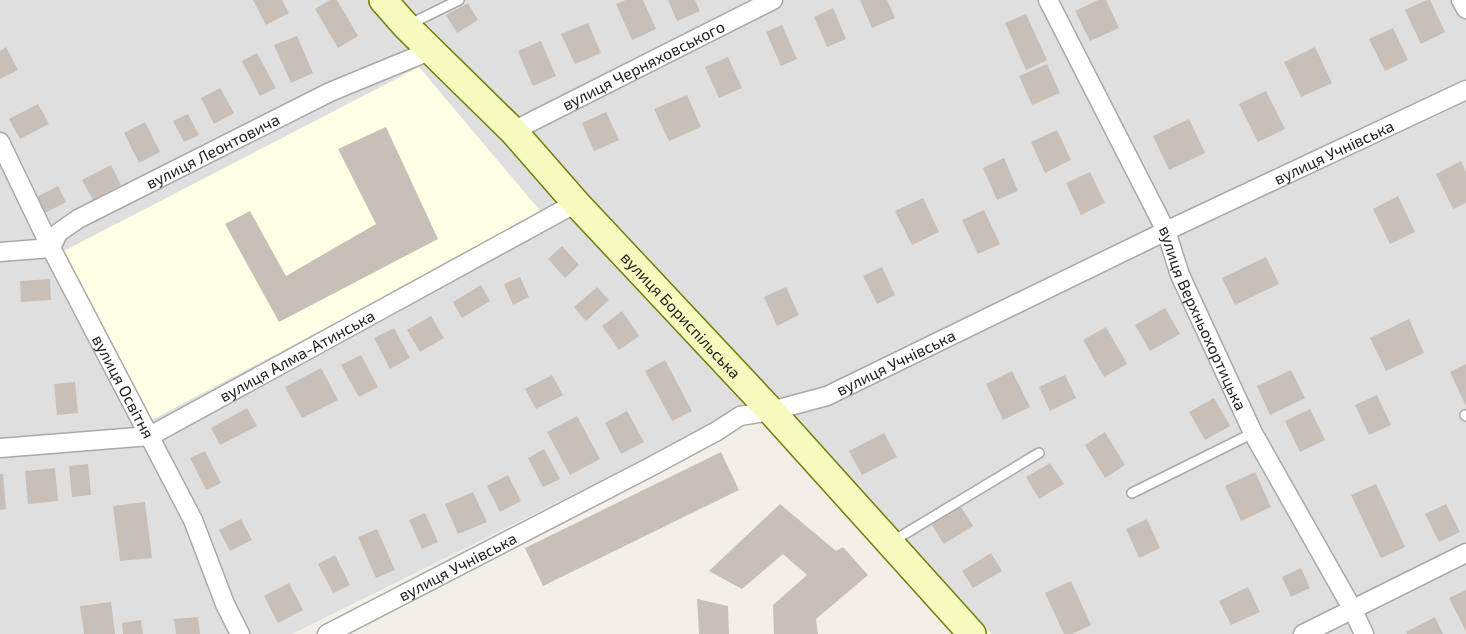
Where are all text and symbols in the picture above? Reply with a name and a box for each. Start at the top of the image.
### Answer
street label: вулиця Черняховського [559,16,728,114]
street label: вулиця Леонтовича [143,109,282,192]
street label: вулиця Учнівська [1271,115,1397,188]
street label: вулиця Верхньохортицька [1156,222,1251,413]
street label: вулиця Бориспільська [618,248,745,382]
street label: вулиця Алма-Атинська [216,305,378,405]
street label: вулиця Учнівська [833,325,958,399]
street label: вулиця Освітня [89,331,159,441]
street label: вулиця Учнівська [395,528,519,604]

